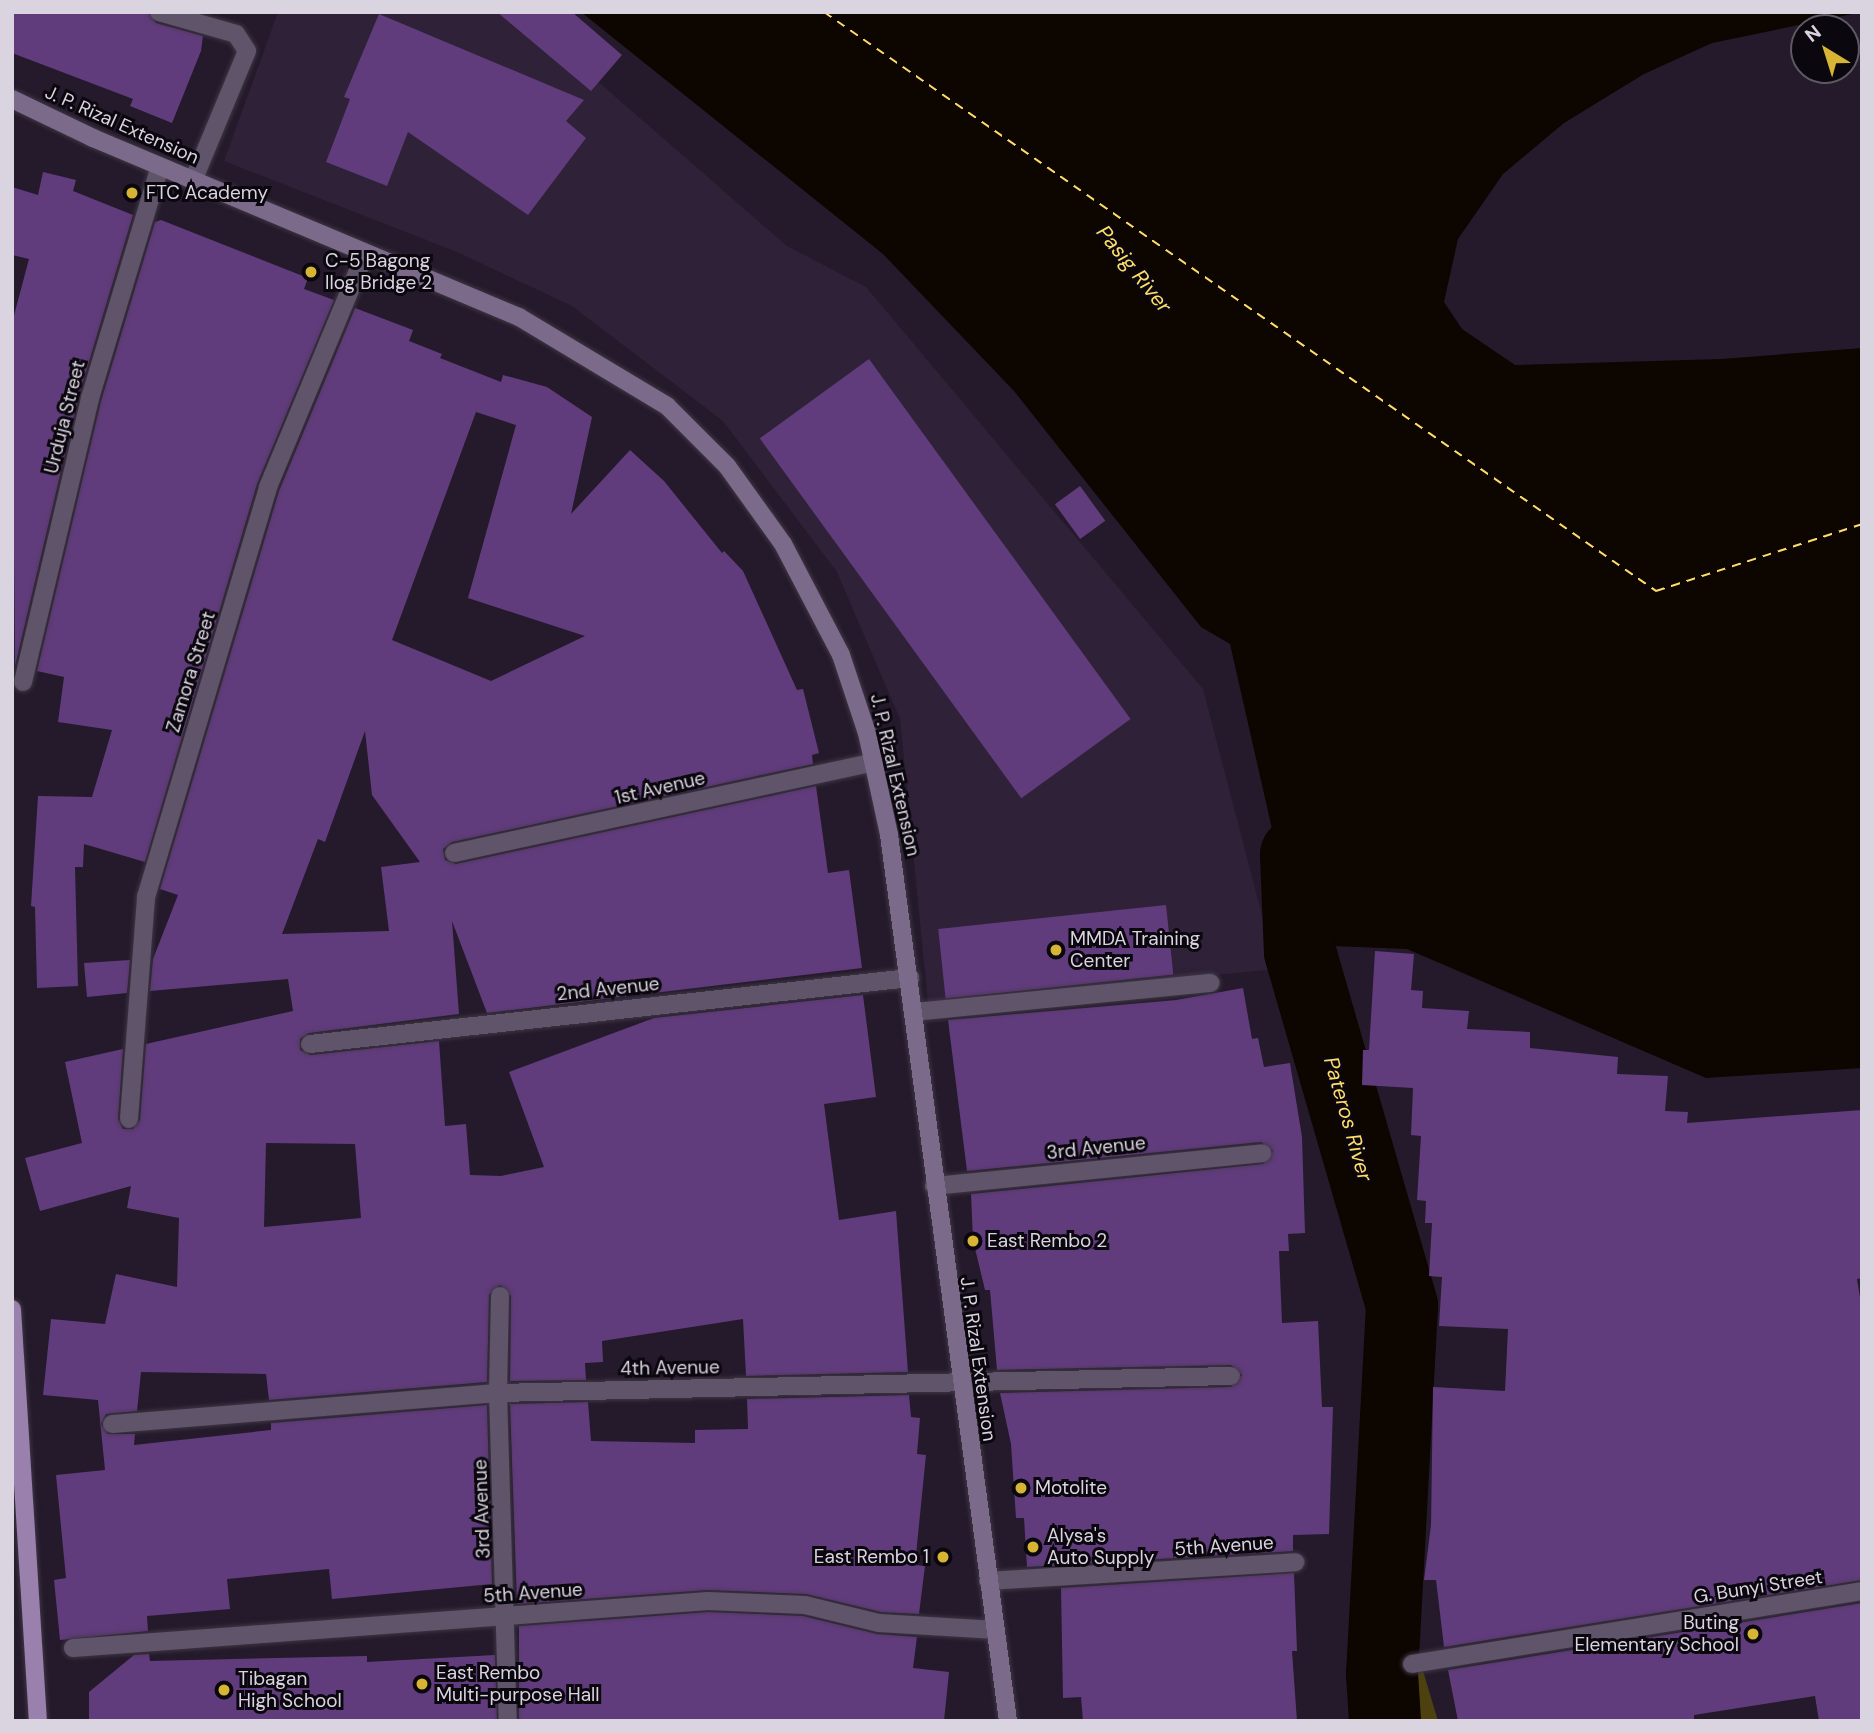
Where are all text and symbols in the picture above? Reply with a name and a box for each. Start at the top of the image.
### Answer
north arrow [1790,14,1860,84]
text: N [1800,20,1826,48]
street label: J. P. Rizal Extension [42,81,202,169]
place label: FTC Academy [146,182,268,204]
marker: FTC Academy [124,185,140,201]
water label: Pasig River [1091,220,1177,318]
place label: C-5 Bagong Ilog Bridge 2 [325,250,432,294]
marker: C-5 Bagong Ilog Bridge 2 [303,264,319,280]
street label: Urduja Street [40,358,90,476]
street label: Zamora Street [162,609,220,735]
street label: J. P. Rizal Extension [865,692,925,858]
street label: 1st Avenue [613,767,707,809]
place label: MMDA Training Center [1070,928,1200,972]
marker: MMDA Training Center [1048,942,1064,958]
street label: 2nd Avenue [555,972,661,1006]
water label: Pateros River [1318,1054,1378,1184]
street label: 3rd Avenue [1045,1131,1147,1165]
place label: East Rembo 2 [987,1230,1107,1252]
marker: East Rembo 2 [965,1233,981,1249]
street label: J. P. Rizal Extension [955,1275,1001,1443]
street label: 4th Avenue [620,1356,720,1380]
street label: 3rd Avenue [469,1459,495,1559]
place label: Motolite [1035,1477,1107,1499]
marker: Motolite [1013,1480,1029,1496]
place label: Alysa's Auto Supply [1047,1525,1154,1569]
street label: 5th Avenue [1174,1531,1274,1561]
marker: Alysa's Auto Supply [1025,1539,1041,1555]
place label: East Rembo 1 [814,1546,929,1568]
marker: East Rembo 1 [935,1549,951,1565]
street label: G. Bunyi Street [1692,1566,1824,1608]
street label: 5th Avenue [483,1578,583,1608]
place label: Buting Elementary School [1575,1612,1739,1656]
marker: Buting Elementary School [1745,1626,1761,1642]
place label: East Rembo Multi-purpose Hall [436,1662,599,1706]
place label: Tibagan High School [238,1668,342,1712]
marker: East Rembo Multi-purpose Hall [414,1676,430,1692]
marker: Tibagan High School [216,1682,232,1698]

